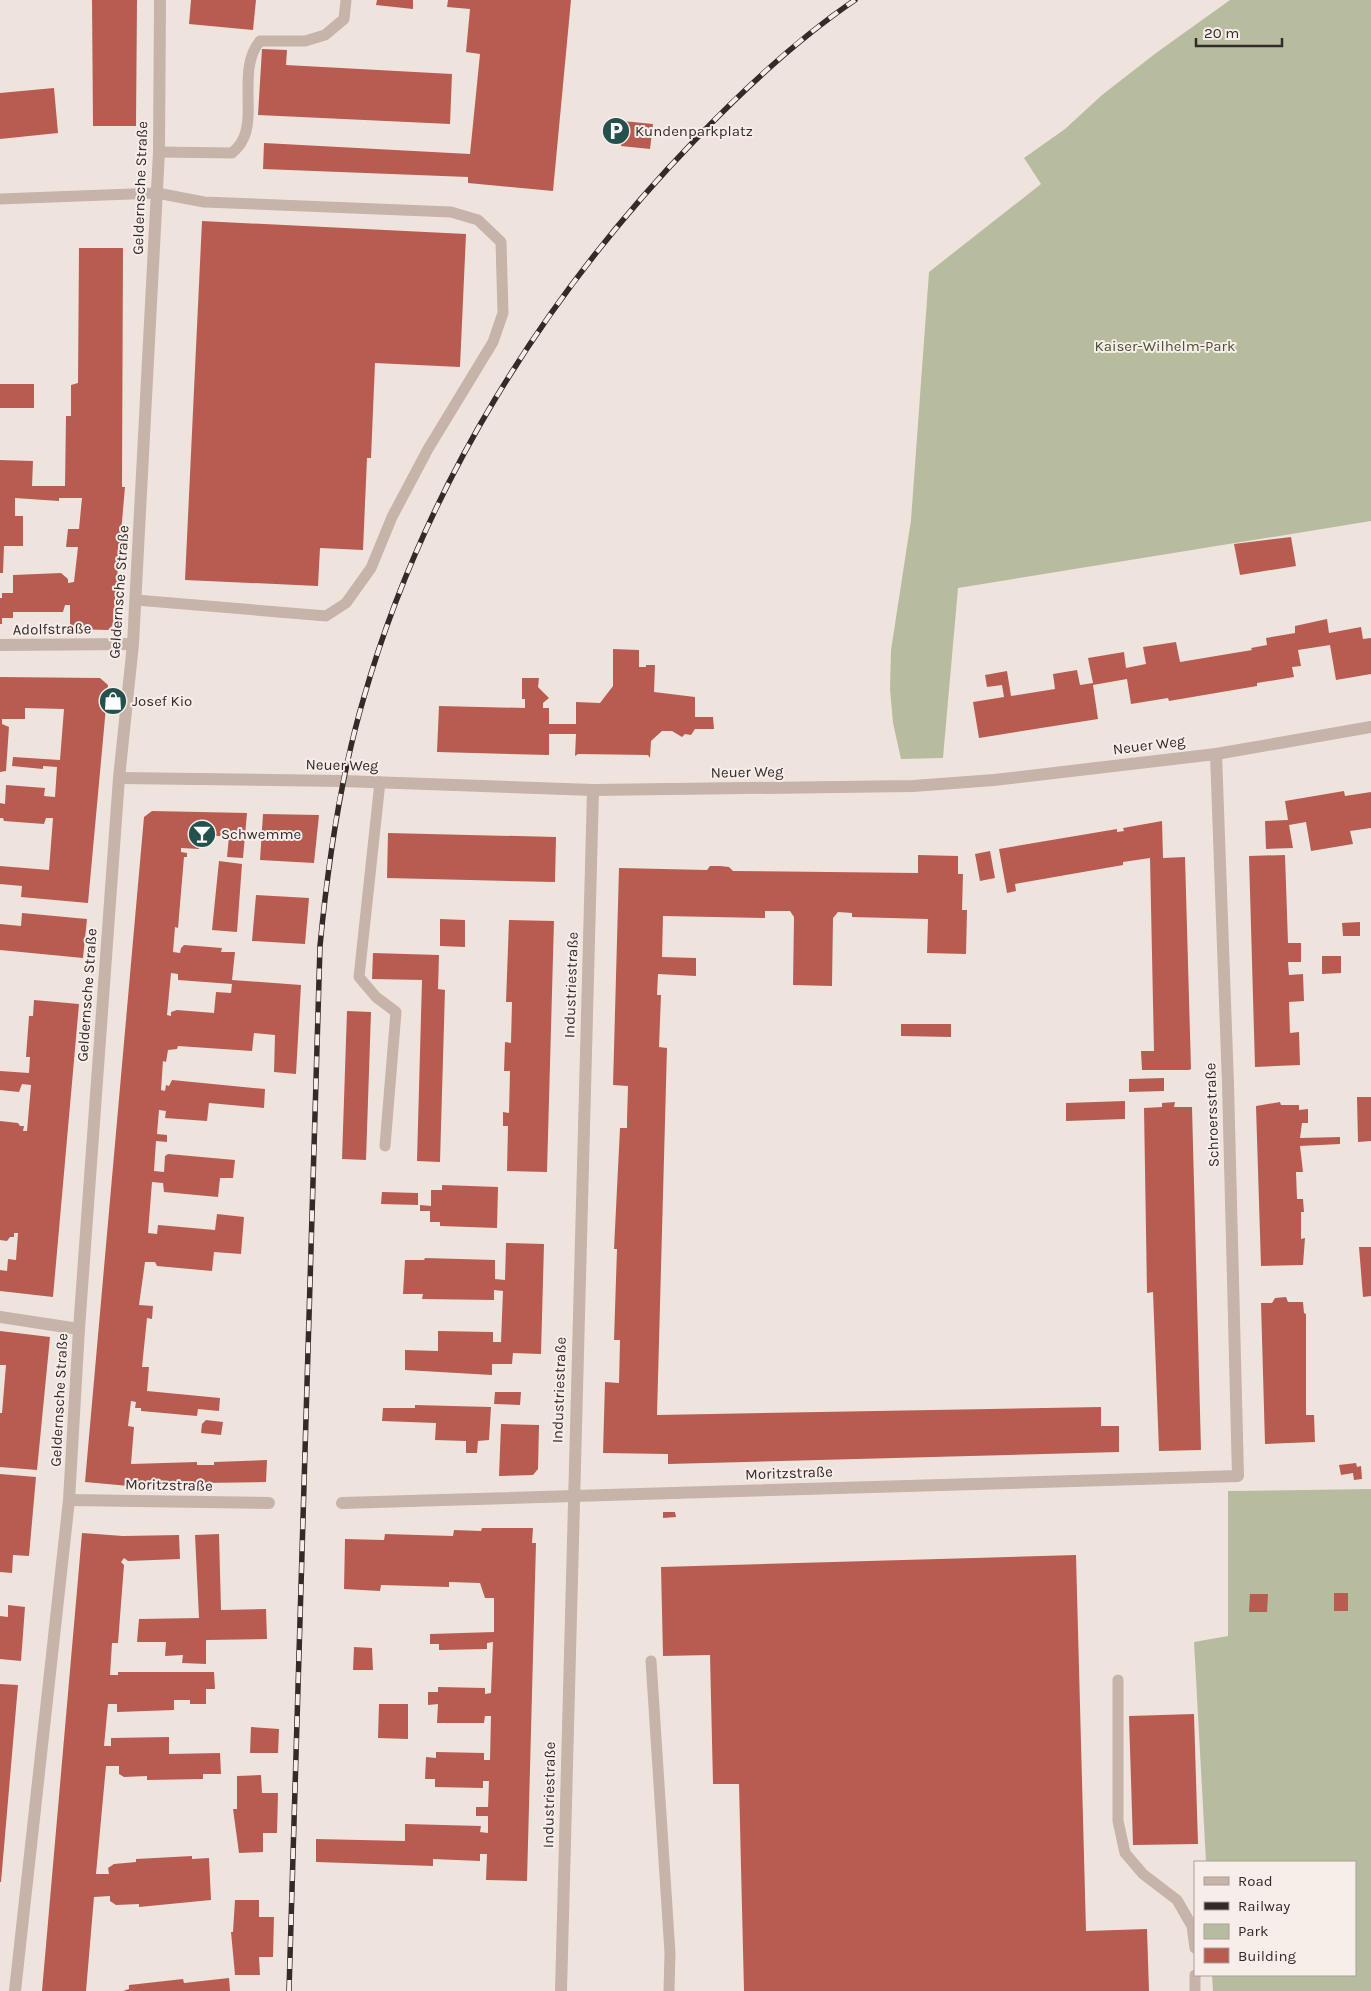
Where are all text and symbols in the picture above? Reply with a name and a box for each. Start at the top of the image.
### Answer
scale bar [1196,15,1282,47]
text: 20 m [1204,24,1239,42]
parking icon: Kundenparkplatz [601,116,631,146]
street label: Geldernsche Straße [129,121,151,255]
place label: Kundenparkplatz [635,122,753,140]
park label: Kaiser-Wilhelm-Park [1095,337,1235,355]
street label: Geldernsche Straße [105,525,133,659]
street label: Adolfstraße [12,619,92,639]
shop icon: Josef Kio [98,686,128,716]
place label: Josef Kio [132,692,192,710]
street label: Neuer Weg [1112,732,1187,758]
street label: Neuer Weg [305,755,379,775]
street label: Neuer Weg [710,762,784,782]
bar icon: Schwemme [187,819,217,849]
place label: Schwemme [221,825,301,843]
street label: Geldernsche Straße [73,928,101,1062]
street label: Industriestraße [560,931,582,1039]
street label: Schroersstraße [1201,1062,1223,1168]
street label: Geldernsche Straße [47,1333,71,1467]
street label: Industriestraße [548,1336,570,1444]
street label: Moritzstraße [745,1462,833,1484]
street label: Moritzstraße [125,1475,213,1495]
street label: Industriestraße [539,1742,559,1848]
legend [1194,1861,1356,1976]
text: Road [1238,1872,1273,1890]
text: Railway [1238,1897,1290,1915]
text: Park [1238,1922,1268,1940]
text: Building [1238,1947,1296,1965]

